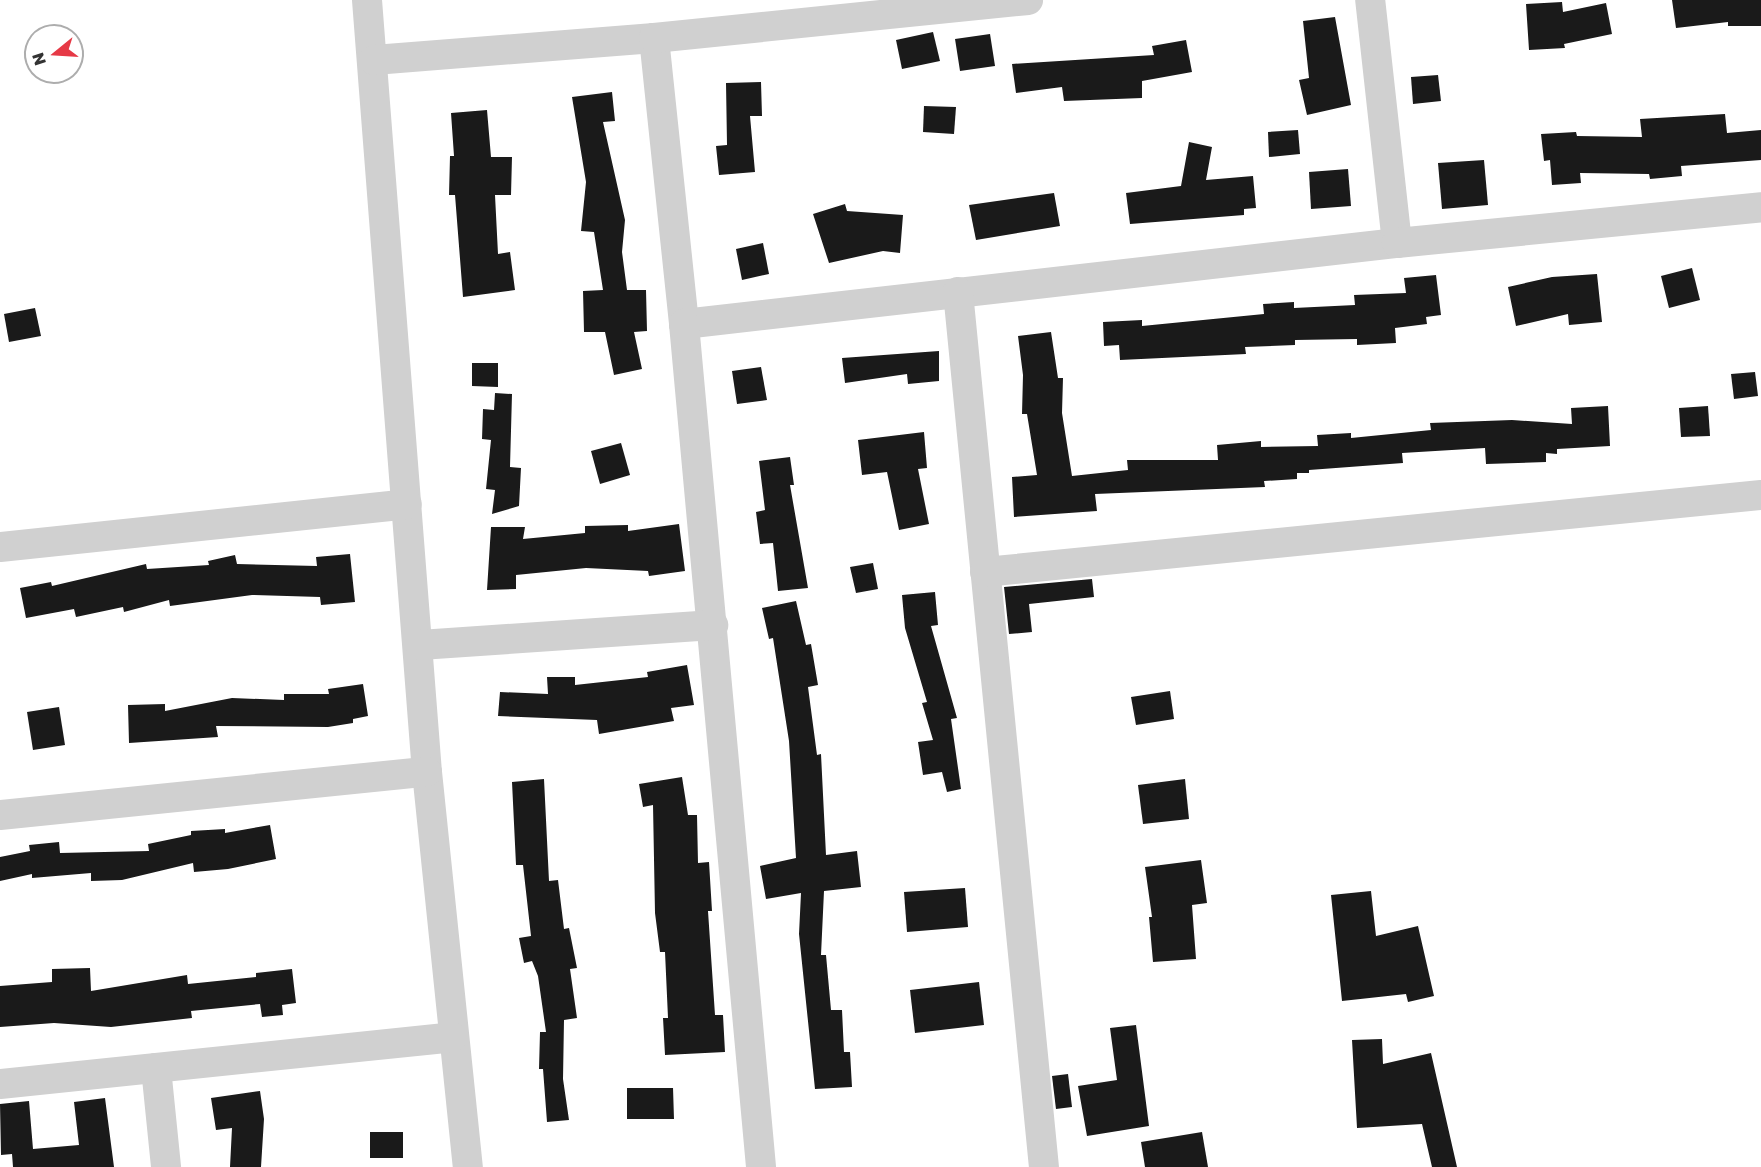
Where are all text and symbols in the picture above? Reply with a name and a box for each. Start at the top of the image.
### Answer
north arrow [24,24,84,84]
text: N [27,50,50,68]

